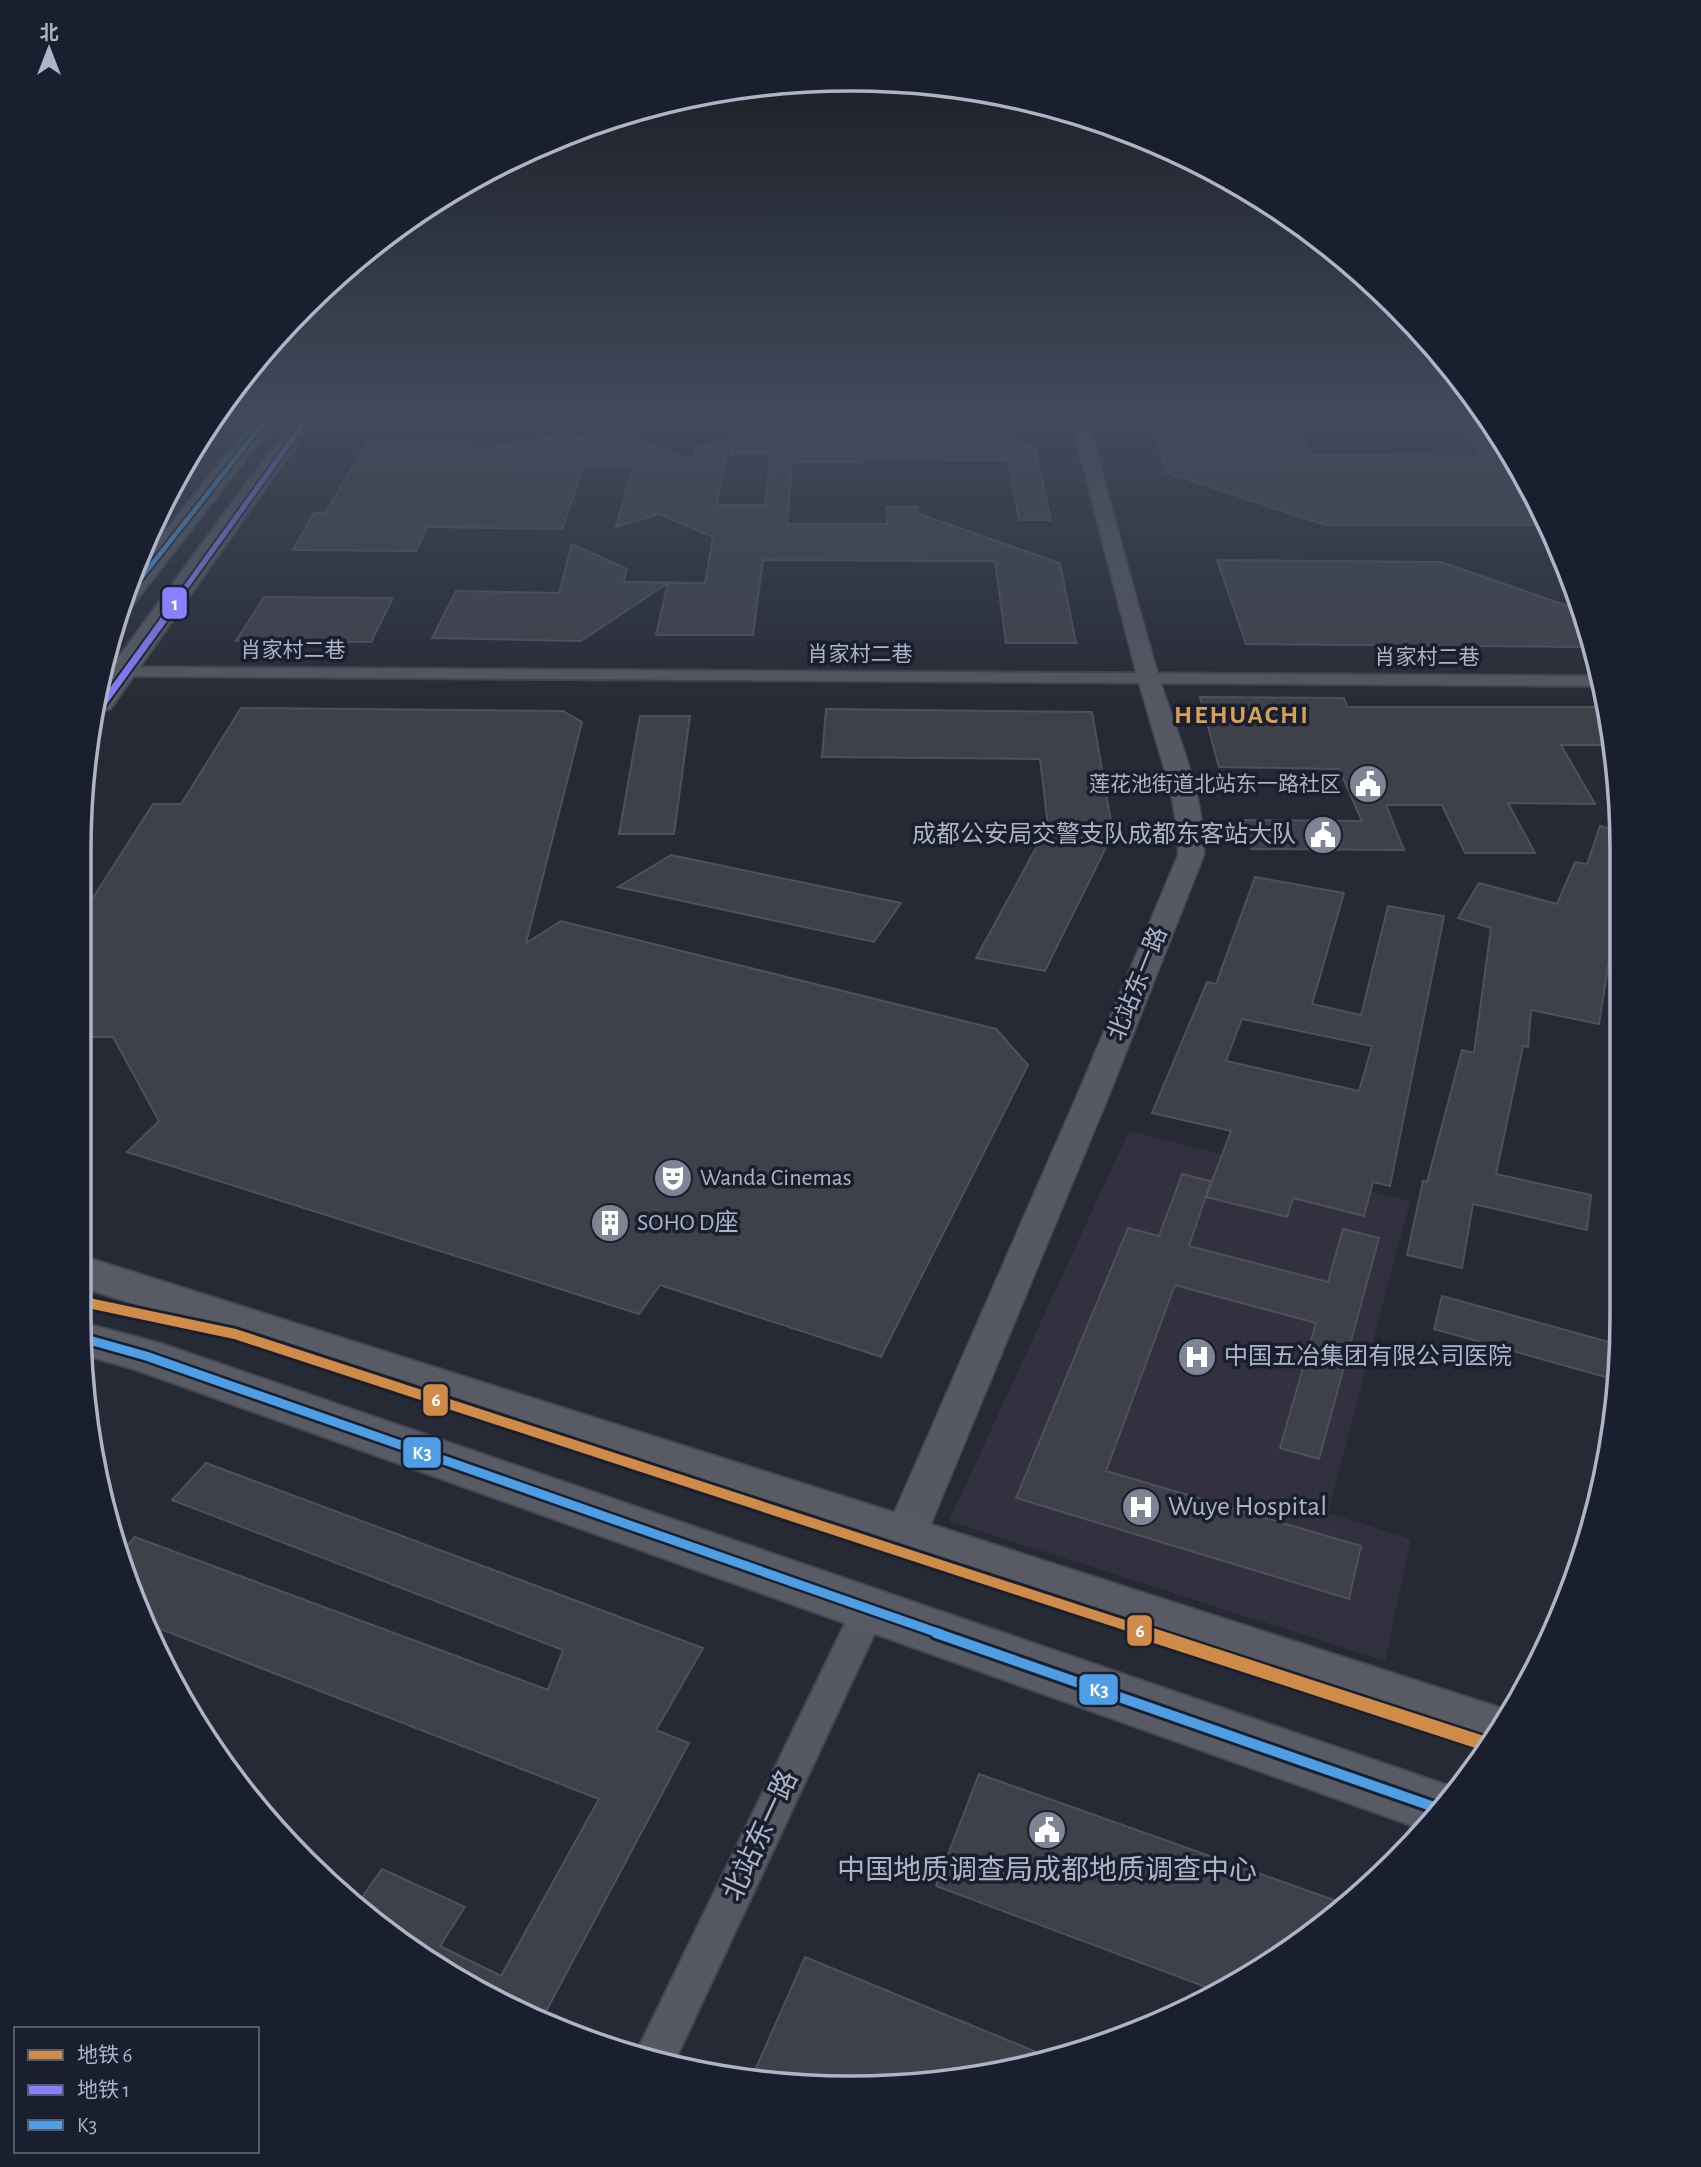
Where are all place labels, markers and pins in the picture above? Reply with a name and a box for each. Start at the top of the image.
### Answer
public building icon: 莲花池街道北站东一路社区 [1347,763,1389,805]
place label: 莲花池街道北站东一路社区 [1089,773,1341,795]
public building icon: 成都公安局交警支队成都东客站大队 [1302,814,1344,856]
place label: 成都公安局交警支队成都东客站大队 [912,821,1296,847]
theatre icon: Wanda Cinemas [652,1157,694,1199]
place label: Wanda Cinemas [700,1166,852,1190]
building icon: SOHO D座 [589,1202,631,1244]
place label: SOHO D座 [637,1209,738,1235]
hospital icon: 中国五冶集团有限公司医院 [1176,1336,1218,1378]
place label: 中国五冶集团有限公司医院 [1224,1343,1512,1369]
hospital icon: Wuye Hospital [1120,1486,1162,1528]
place label: Wuye Hospital [1168,1493,1327,1521]
public building icon: 中国地质调查局成都地质调查中心 [1026,1809,1068,1851]
place label: 中国地质调查局成都地质调查中心 [837,1855,1257,1885]

